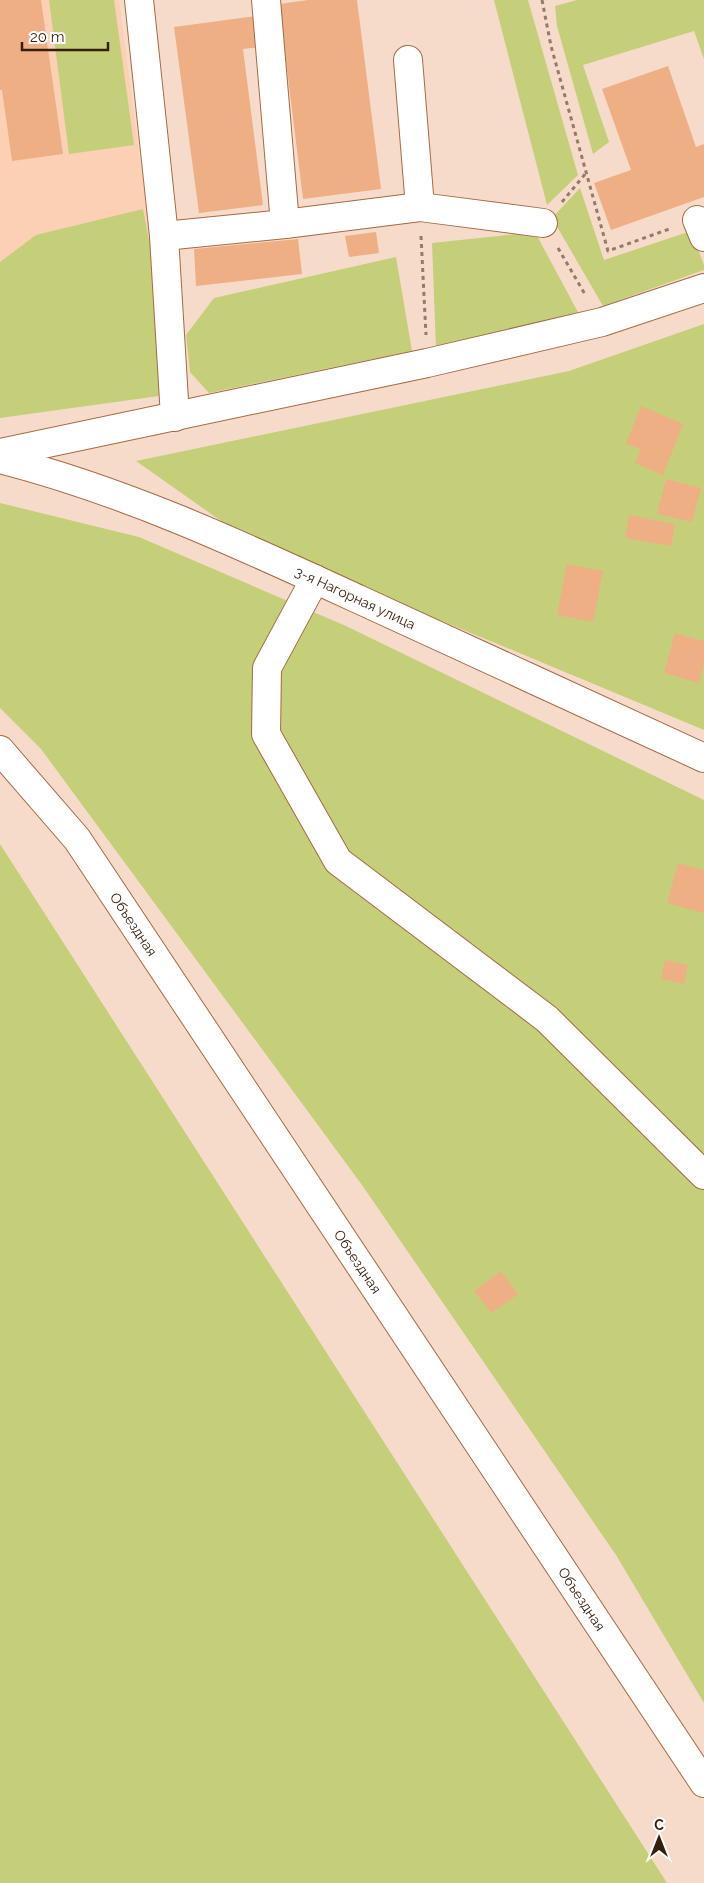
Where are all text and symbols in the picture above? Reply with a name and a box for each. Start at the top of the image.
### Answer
scale bar [22,20,109,52]
text: 20 m [30,28,65,46]
street label: 3-я Нагорная улица [293,563,418,632]
street label: Объездная [107,889,160,959]
street label: Объездная [331,1227,384,1296]
street label: Объездная [555,1564,609,1634]
north arrow [634,1813,684,1863]
text: С [654,1817,664,1833]

